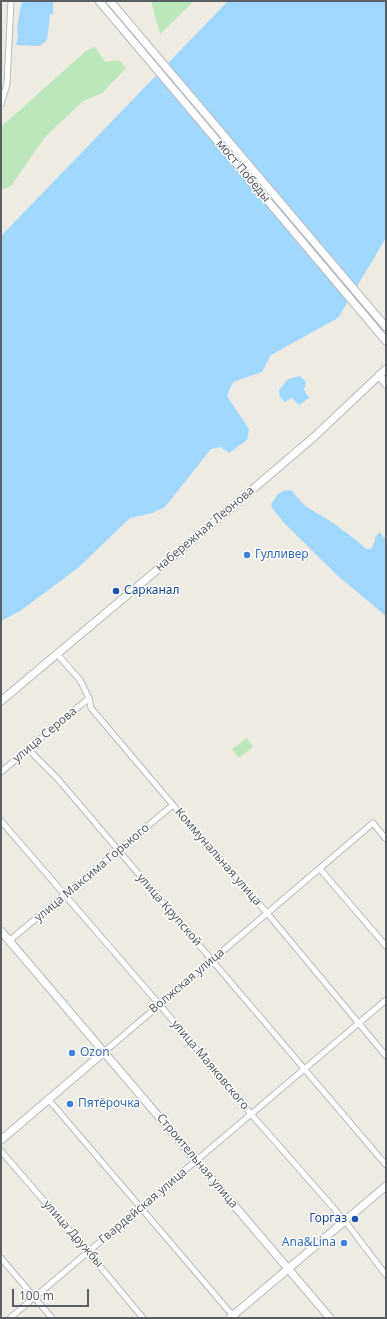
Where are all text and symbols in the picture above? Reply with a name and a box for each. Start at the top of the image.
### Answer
street label: мост Победы [213,137,273,205]
street label: набережная Леонова [153,483,257,575]
place label: Гулливер [255,548,309,562]
marker: Гулливер [242,550,252,560]
place label: Сарканал [124,584,180,598]
marker: Сарканал [111,586,121,596]
street label: улица Серова [10,704,80,766]
street label: Коммунальная улица [172,805,264,909]
street label: улица Максима Горького [32,821,152,925]
street label: улица Крупской [134,871,204,949]
street label: Волжская улица [147,945,227,1017]
street label: улица Маяковского [168,1017,252,1113]
place label: Ozon [80,1046,110,1060]
marker: Ozon [67,1048,77,1058]
place label: Пятёрочка [78,1097,140,1111]
marker: Пятёрочка [65,1099,75,1109]
street label: Строительная улица [153,1111,241,1211]
street label: Гвардейская улица [96,1165,190,1247]
street label: улица Дружбы [40,1197,106,1271]
place label: Горгаз [309,1212,347,1226]
marker: Горгаз [350,1214,360,1224]
place label: Ana&Lina [282,1236,336,1250]
marker: Ana&Lina [339,1238,349,1248]
scale bar [14,1281,91,1307]
text: 100 m [19,1287,54,1304]

